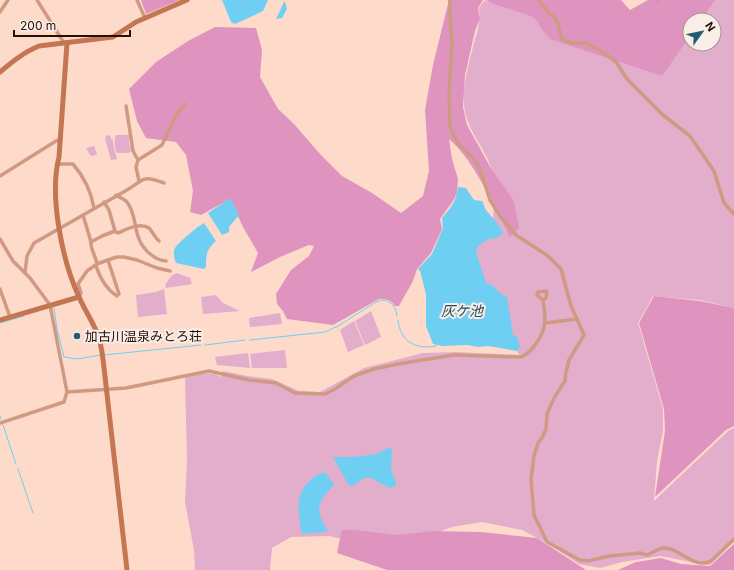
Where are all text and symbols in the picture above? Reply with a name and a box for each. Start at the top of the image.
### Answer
scale bar [14,12,130,38]
north arrow [682,12,722,52]
text: 200 m [20,18,56,33]
text: N [702,19,719,34]
water label: 灰ケ池 [441,302,485,319]
place label: 加古川温泉みとろ荘 [85,328,202,344]
marker: 加古川温泉みとろ荘 [72,331,82,341]

